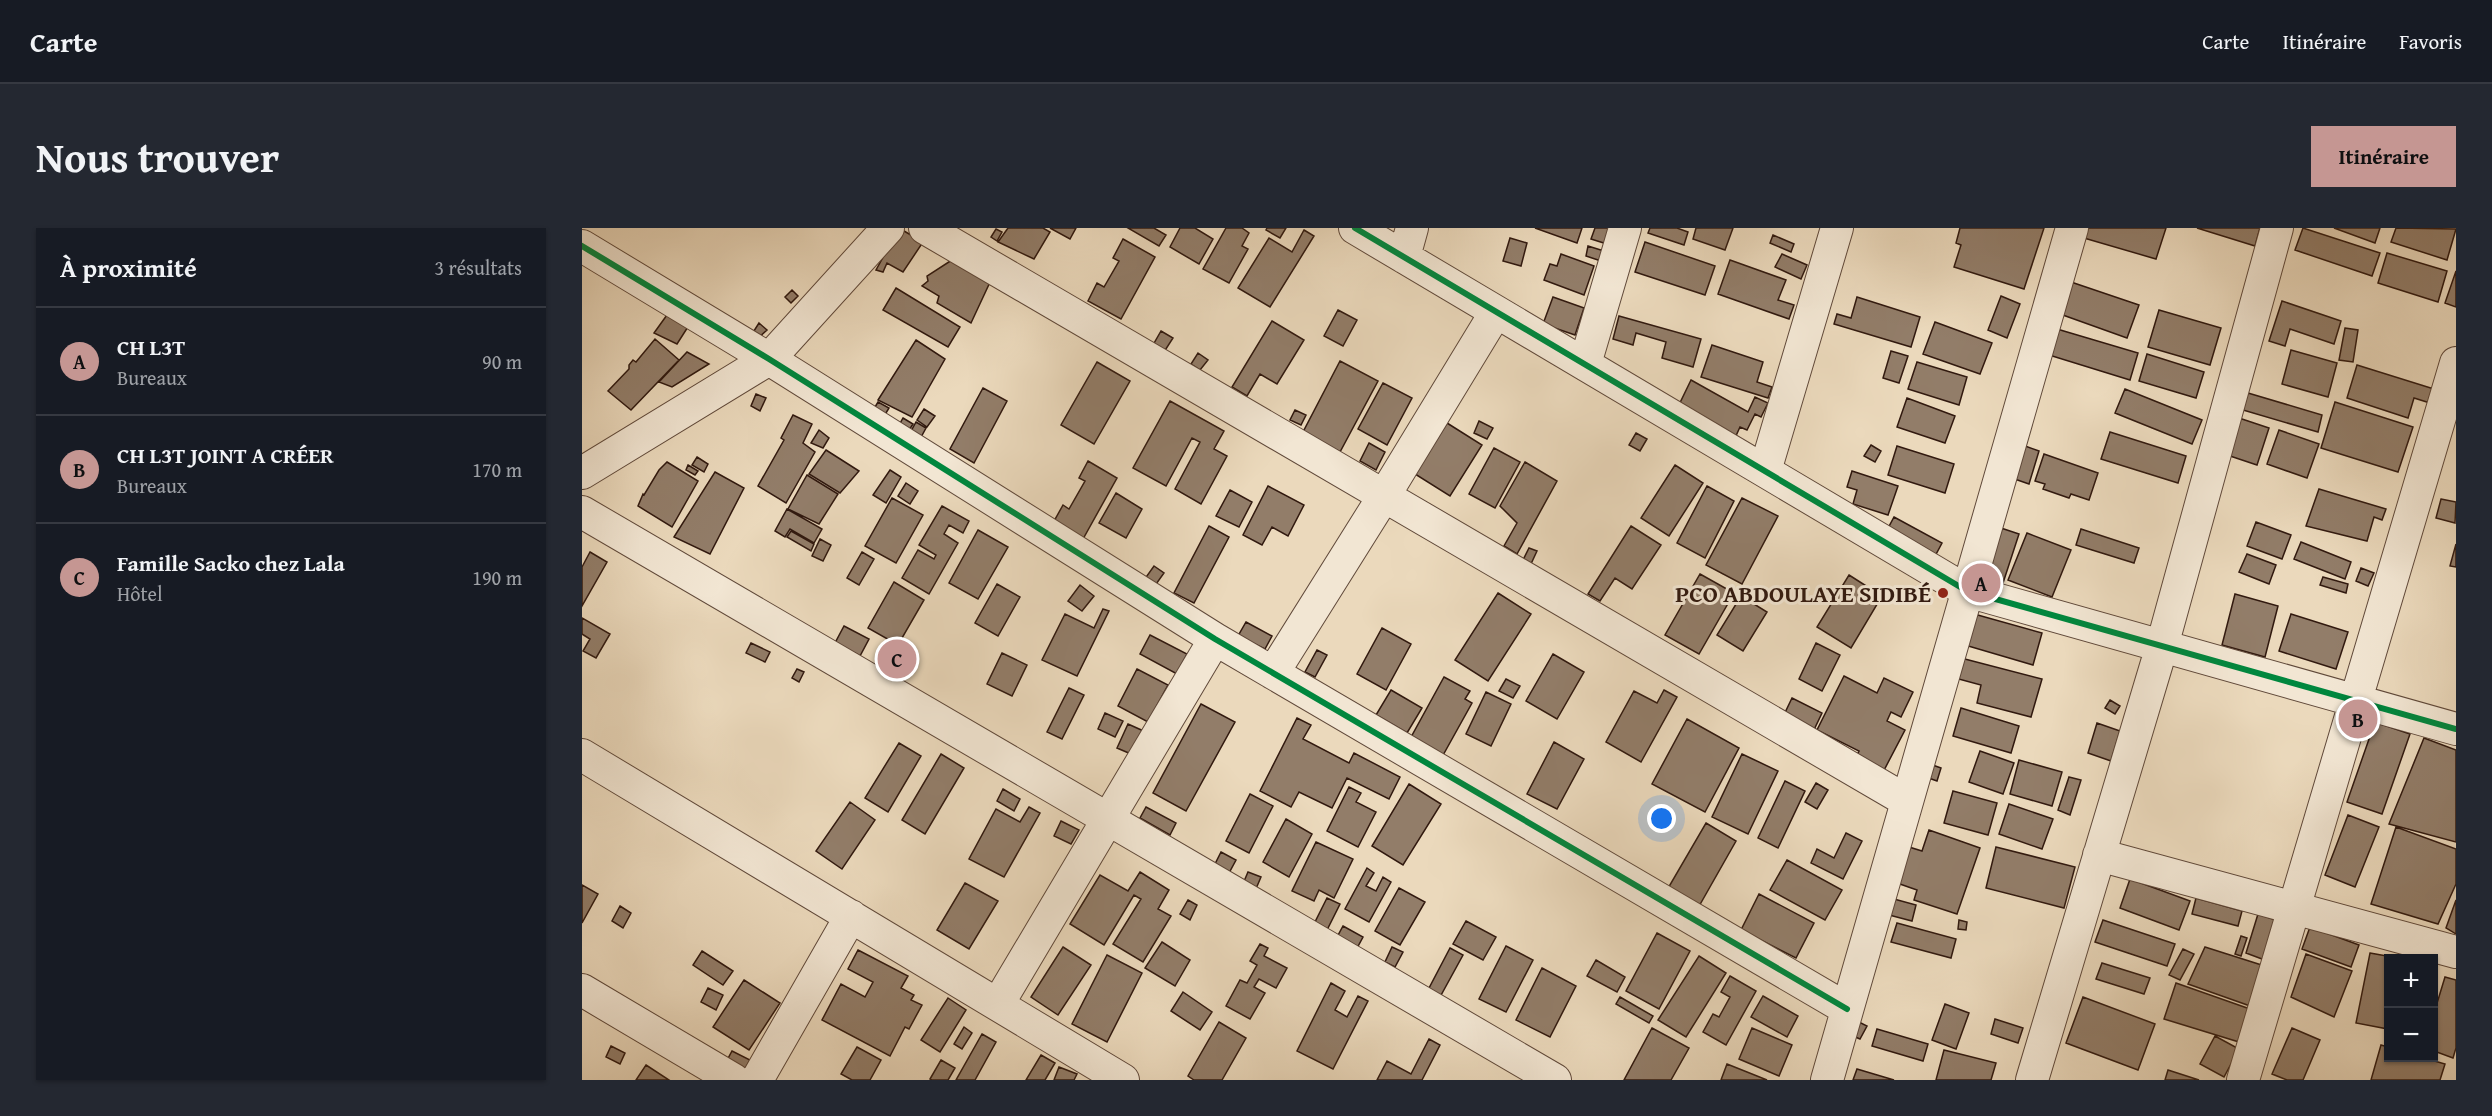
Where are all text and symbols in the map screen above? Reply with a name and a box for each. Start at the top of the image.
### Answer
text: Carte [30,21,97,62]
text: Carte [2202,26,2249,57]
text: Itinéraire [2282,26,2366,57]
text: Favoris [2399,26,2462,57]
text: Nous trouver [36,126,279,187]
button: Itinéraire [2311,126,2456,187]
text: À proximité [60,248,197,287]
text: 3 résultats [434,253,522,282]
text: CH L3T [117,331,185,363]
text: A [73,347,86,376]
text: 90 m [482,347,522,376]
text: Bureaux [117,363,187,392]
text: CH L3T JOINT A CRÉER [117,439,334,471]
text: B [73,455,86,484]
text: 170 m [472,455,522,484]
text: Bureaux [117,471,187,500]
text: Famille Sacko chez Lala [117,547,345,579]
pin: A [1962,560,2000,606]
text: C [74,563,85,592]
text: 190 m [472,563,522,592]
place label: PCO ABDOULAYE SIDIBÉ [1675,576,1931,611]
text: Hôtel [117,579,163,608]
marker: PCO ABDOULAYE SIDIBÉ [1936,586,1950,600]
pin: C [878,636,916,682]
pin: B [2338,696,2378,742]
your location [1647,804,1676,833]
map controls [2384,954,2438,1062]
button: + [2384,954,2438,1008]
button: − [2384,1008,2438,1062]

